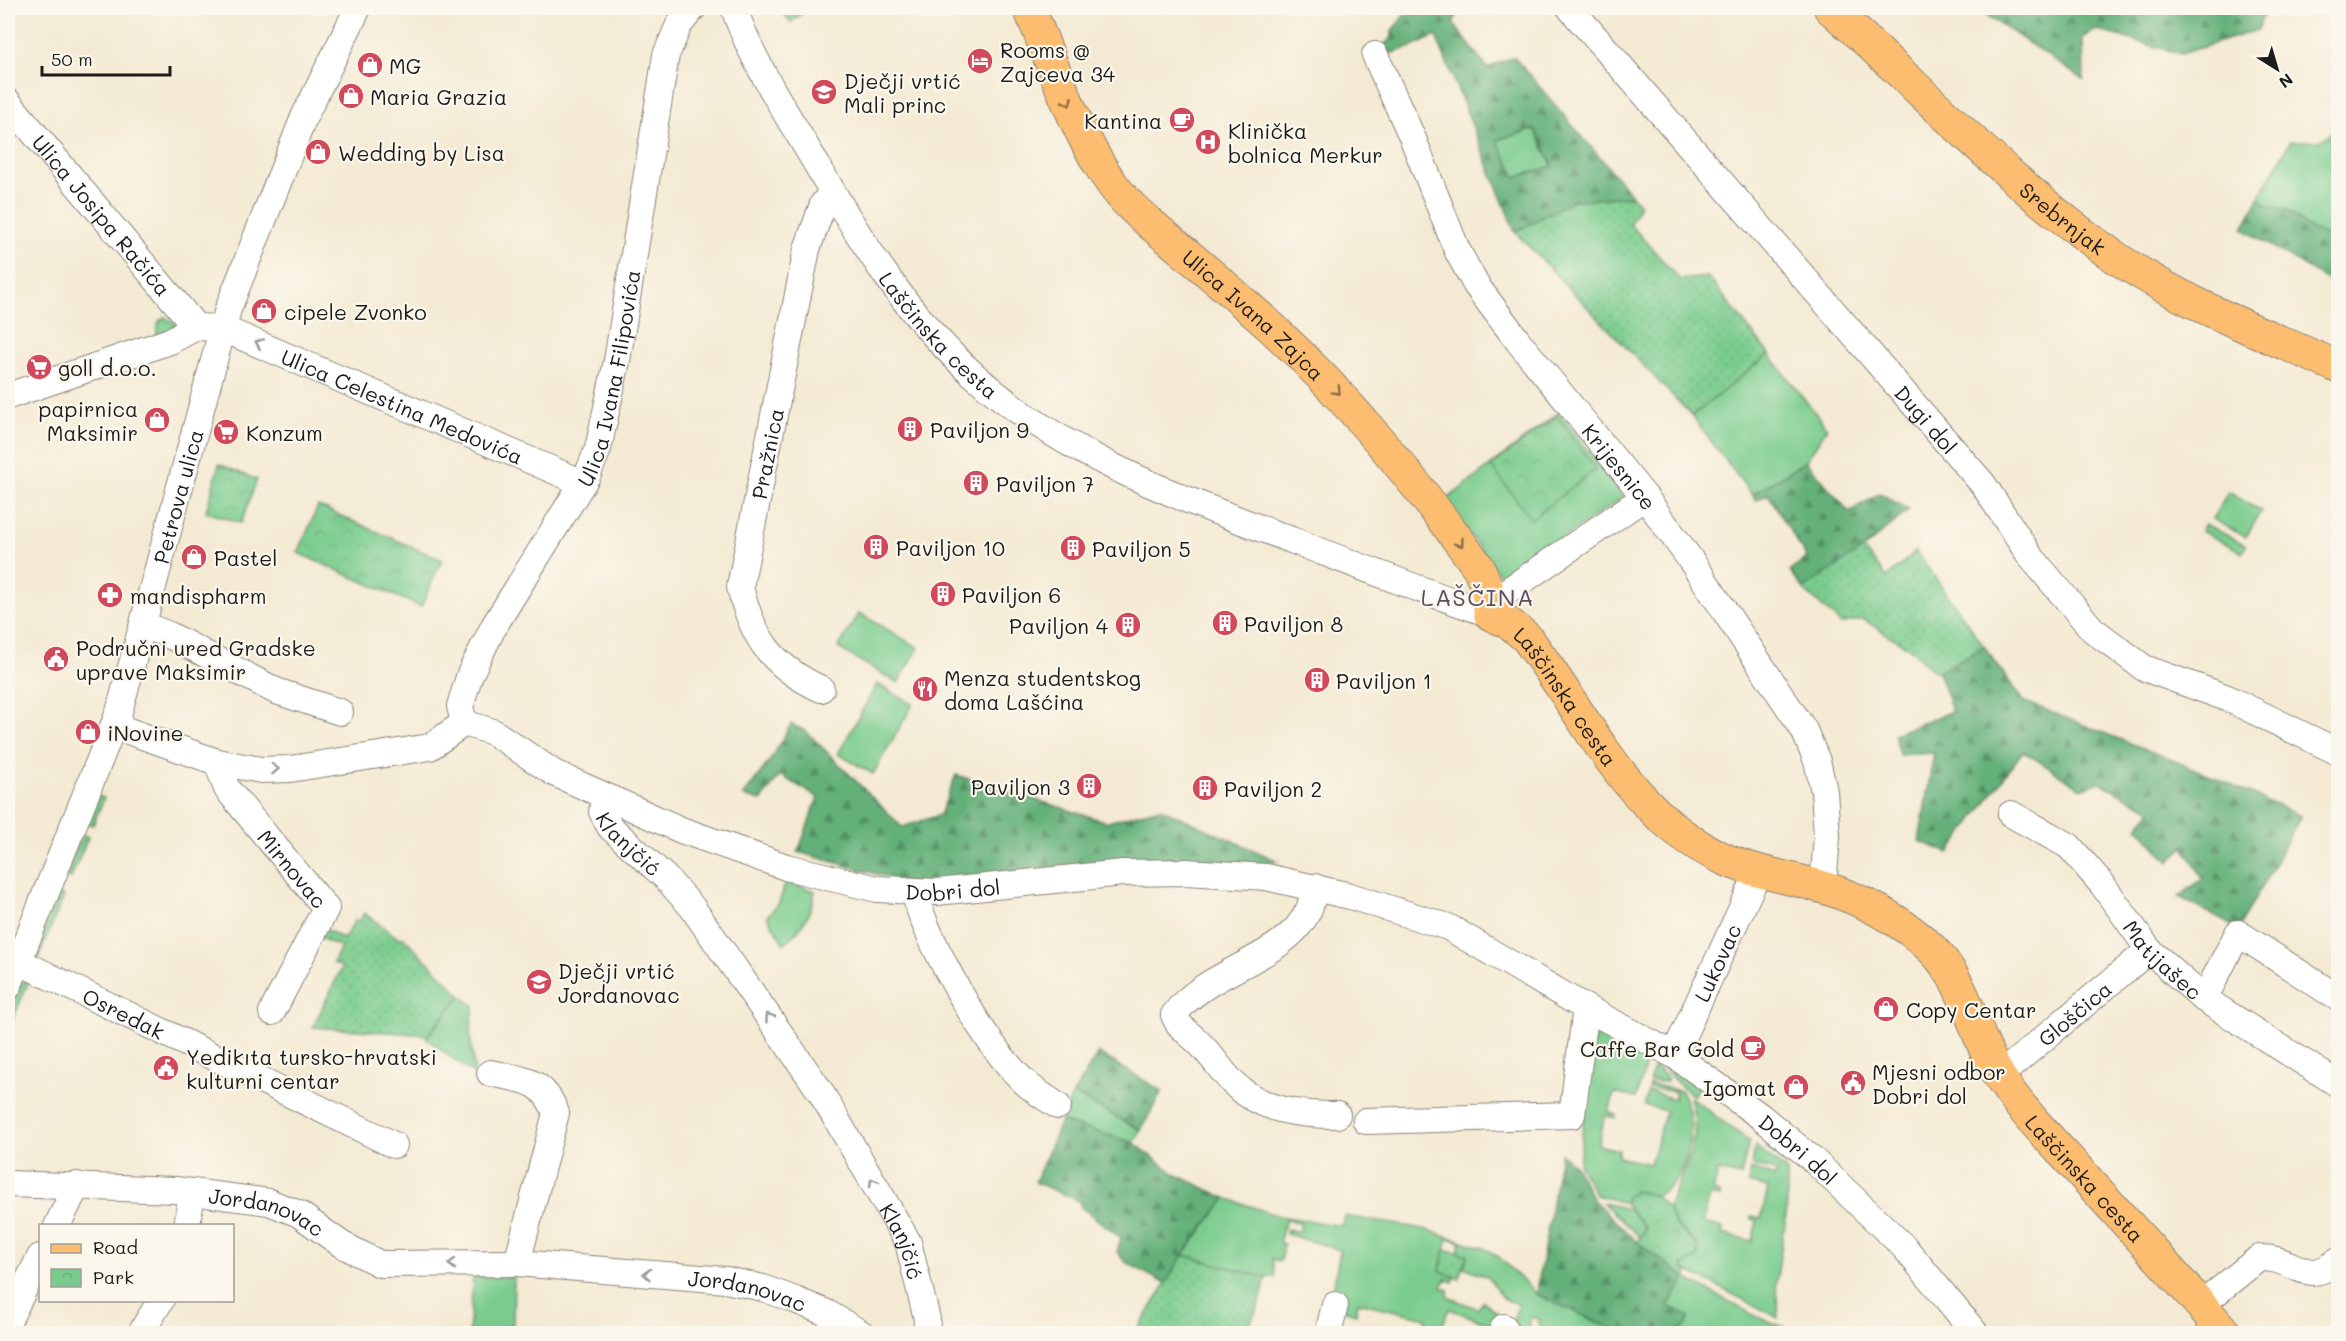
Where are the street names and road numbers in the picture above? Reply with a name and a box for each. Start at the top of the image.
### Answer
street label: Ulica Josipa Račića [27,129,177,301]
street label: Srebrnjak [2015,176,2112,260]
street label: Ulica Ivana Zajca [1177,243,1331,385]
street label: Laščinska cesta [874,266,1004,404]
street label: Ulica Ivana Filipovića [570,268,645,491]
street label: Ulica Celestina Medovića [278,342,527,469]
street label: Dugi dol [1889,379,1964,459]
street label: Pražnica [744,406,789,501]
street label: Krijesnice [1577,418,1663,515]
street label: Petrova ulica [146,426,208,566]
street label: Laščinska cesta [1509,620,1624,771]
street label: Klanjčić [591,807,667,881]
street label: Mirnovac [252,823,334,913]
street label: Dobri dol [905,872,1001,906]
street label: Matijašec [2118,914,2208,1005]
street label: Lukovac [1687,919,1746,1006]
street label: Gloščica [2032,974,2116,1052]
street label: Osredak [79,981,169,1044]
street label: Dobri dol [1754,1108,1844,1190]
street label: Laščinska cesta [2020,1109,2151,1248]
street label: Jordanovac [207,1181,330,1242]
street label: Klanjčić [875,1198,930,1282]
street label: Jordanovac [687,1263,811,1317]

